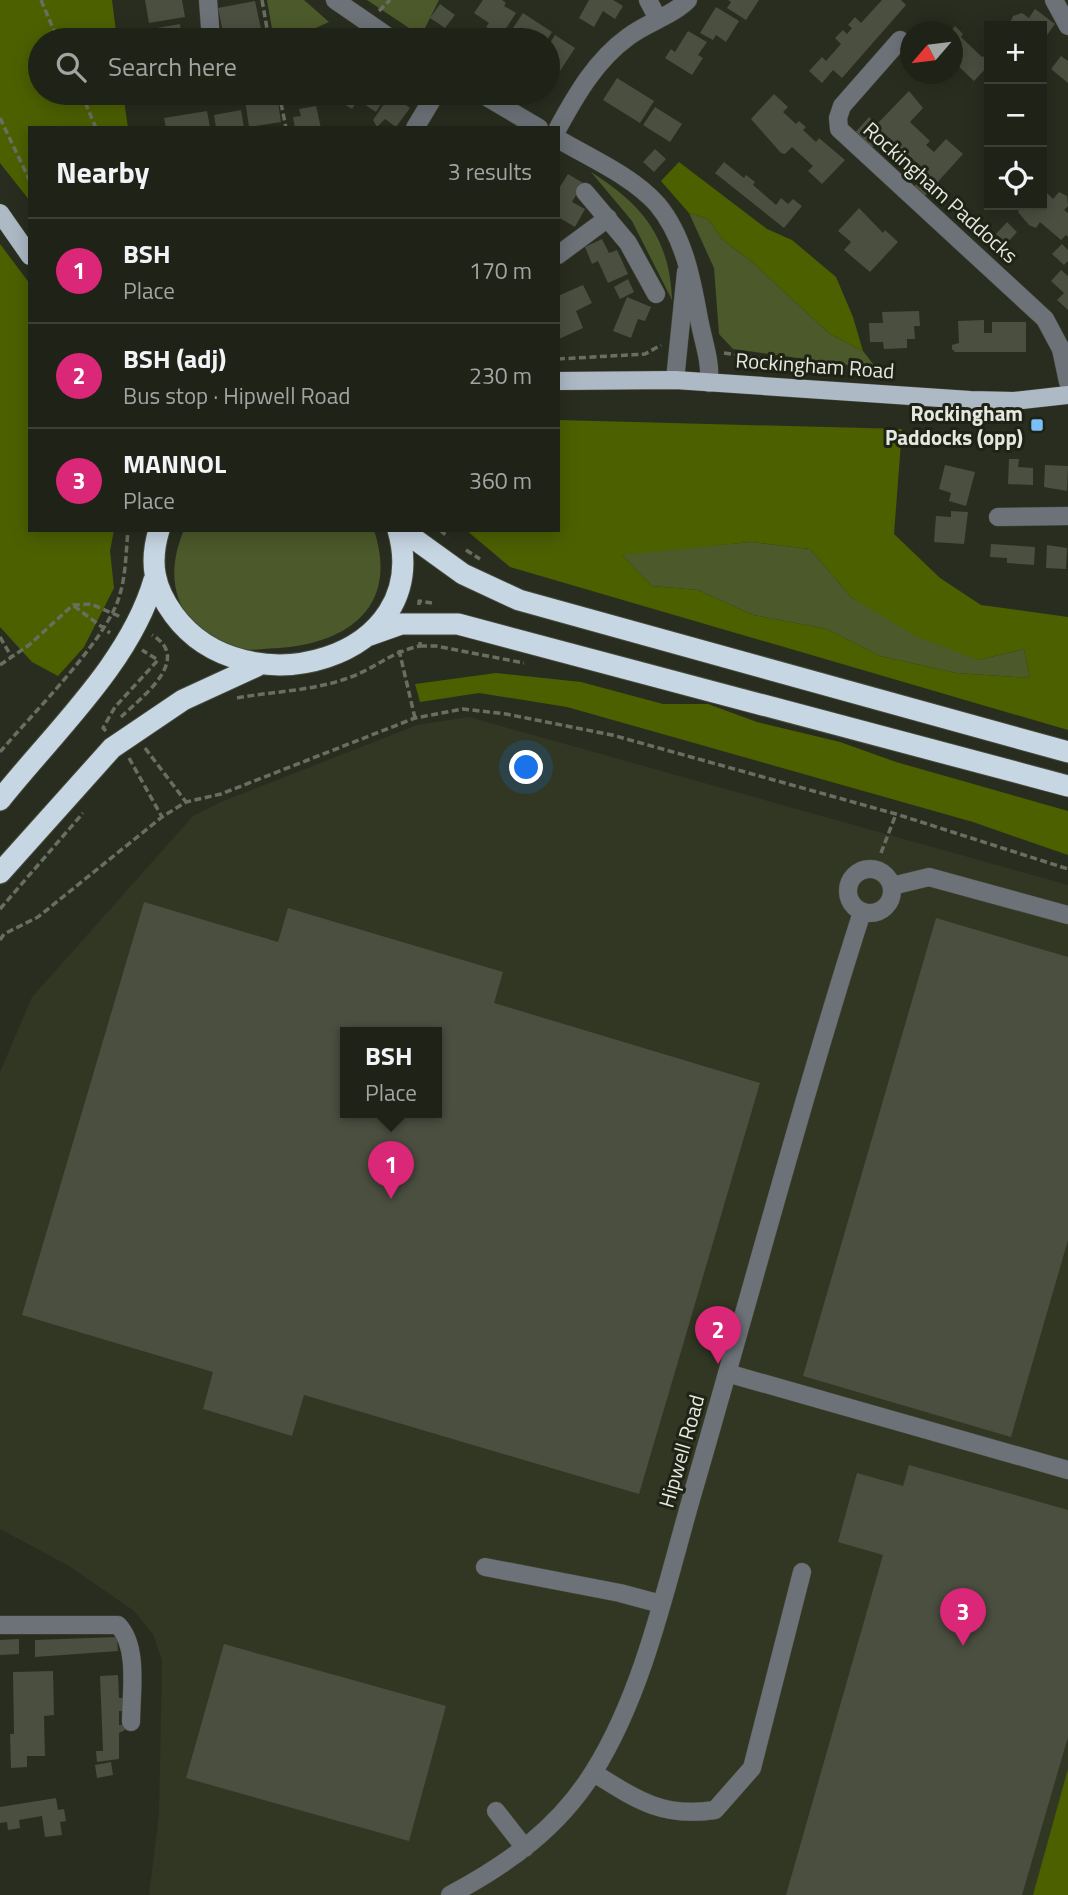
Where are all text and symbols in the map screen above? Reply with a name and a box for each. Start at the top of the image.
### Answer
north arrow [900,21,963,84]
map controls [984,21,1047,210]
button: + [984,21,1047,84]
search box [28,28,560,105]
text: Search here [108,47,237,86]
icon: search [52,48,90,86]
button: − [984,84,1047,147]
street label: Rockingham Paddocks [856,114,1026,270]
button: locate [984,147,1047,210]
text: Nearby [56,149,149,195]
text: 3 results [448,154,532,189]
text: BSH [123,234,171,273]
text: 1 [73,253,85,288]
text: 170 m [469,253,532,288]
text: Place [123,273,175,308]
text: BSH (adj) [123,339,226,378]
street label: Rockingham Road [734,343,896,387]
text: 2 [73,358,85,393]
text: 230 m [469,358,532,393]
text: Bus stop · Hipwell Road [123,378,350,413]
place label: Rockingham Paddocks (opp) [885,397,1023,453]
marker: Rockingham Paddocks (opp) [1029,417,1045,433]
text: MANNOL [123,444,226,483]
text: 3 [73,463,85,498]
text: 360 m [469,463,532,498]
text: Place [123,483,175,518]
your location [509,750,543,784]
popup [340,1027,442,1118]
text: BSH [365,1036,413,1075]
text: Place [365,1075,417,1110]
pin: 1 [368,1141,414,1199]
pin: 2 [695,1306,741,1364]
street label: Hipwell Road [650,1391,712,1511]
pin: 3 [940,1588,986,1646]

